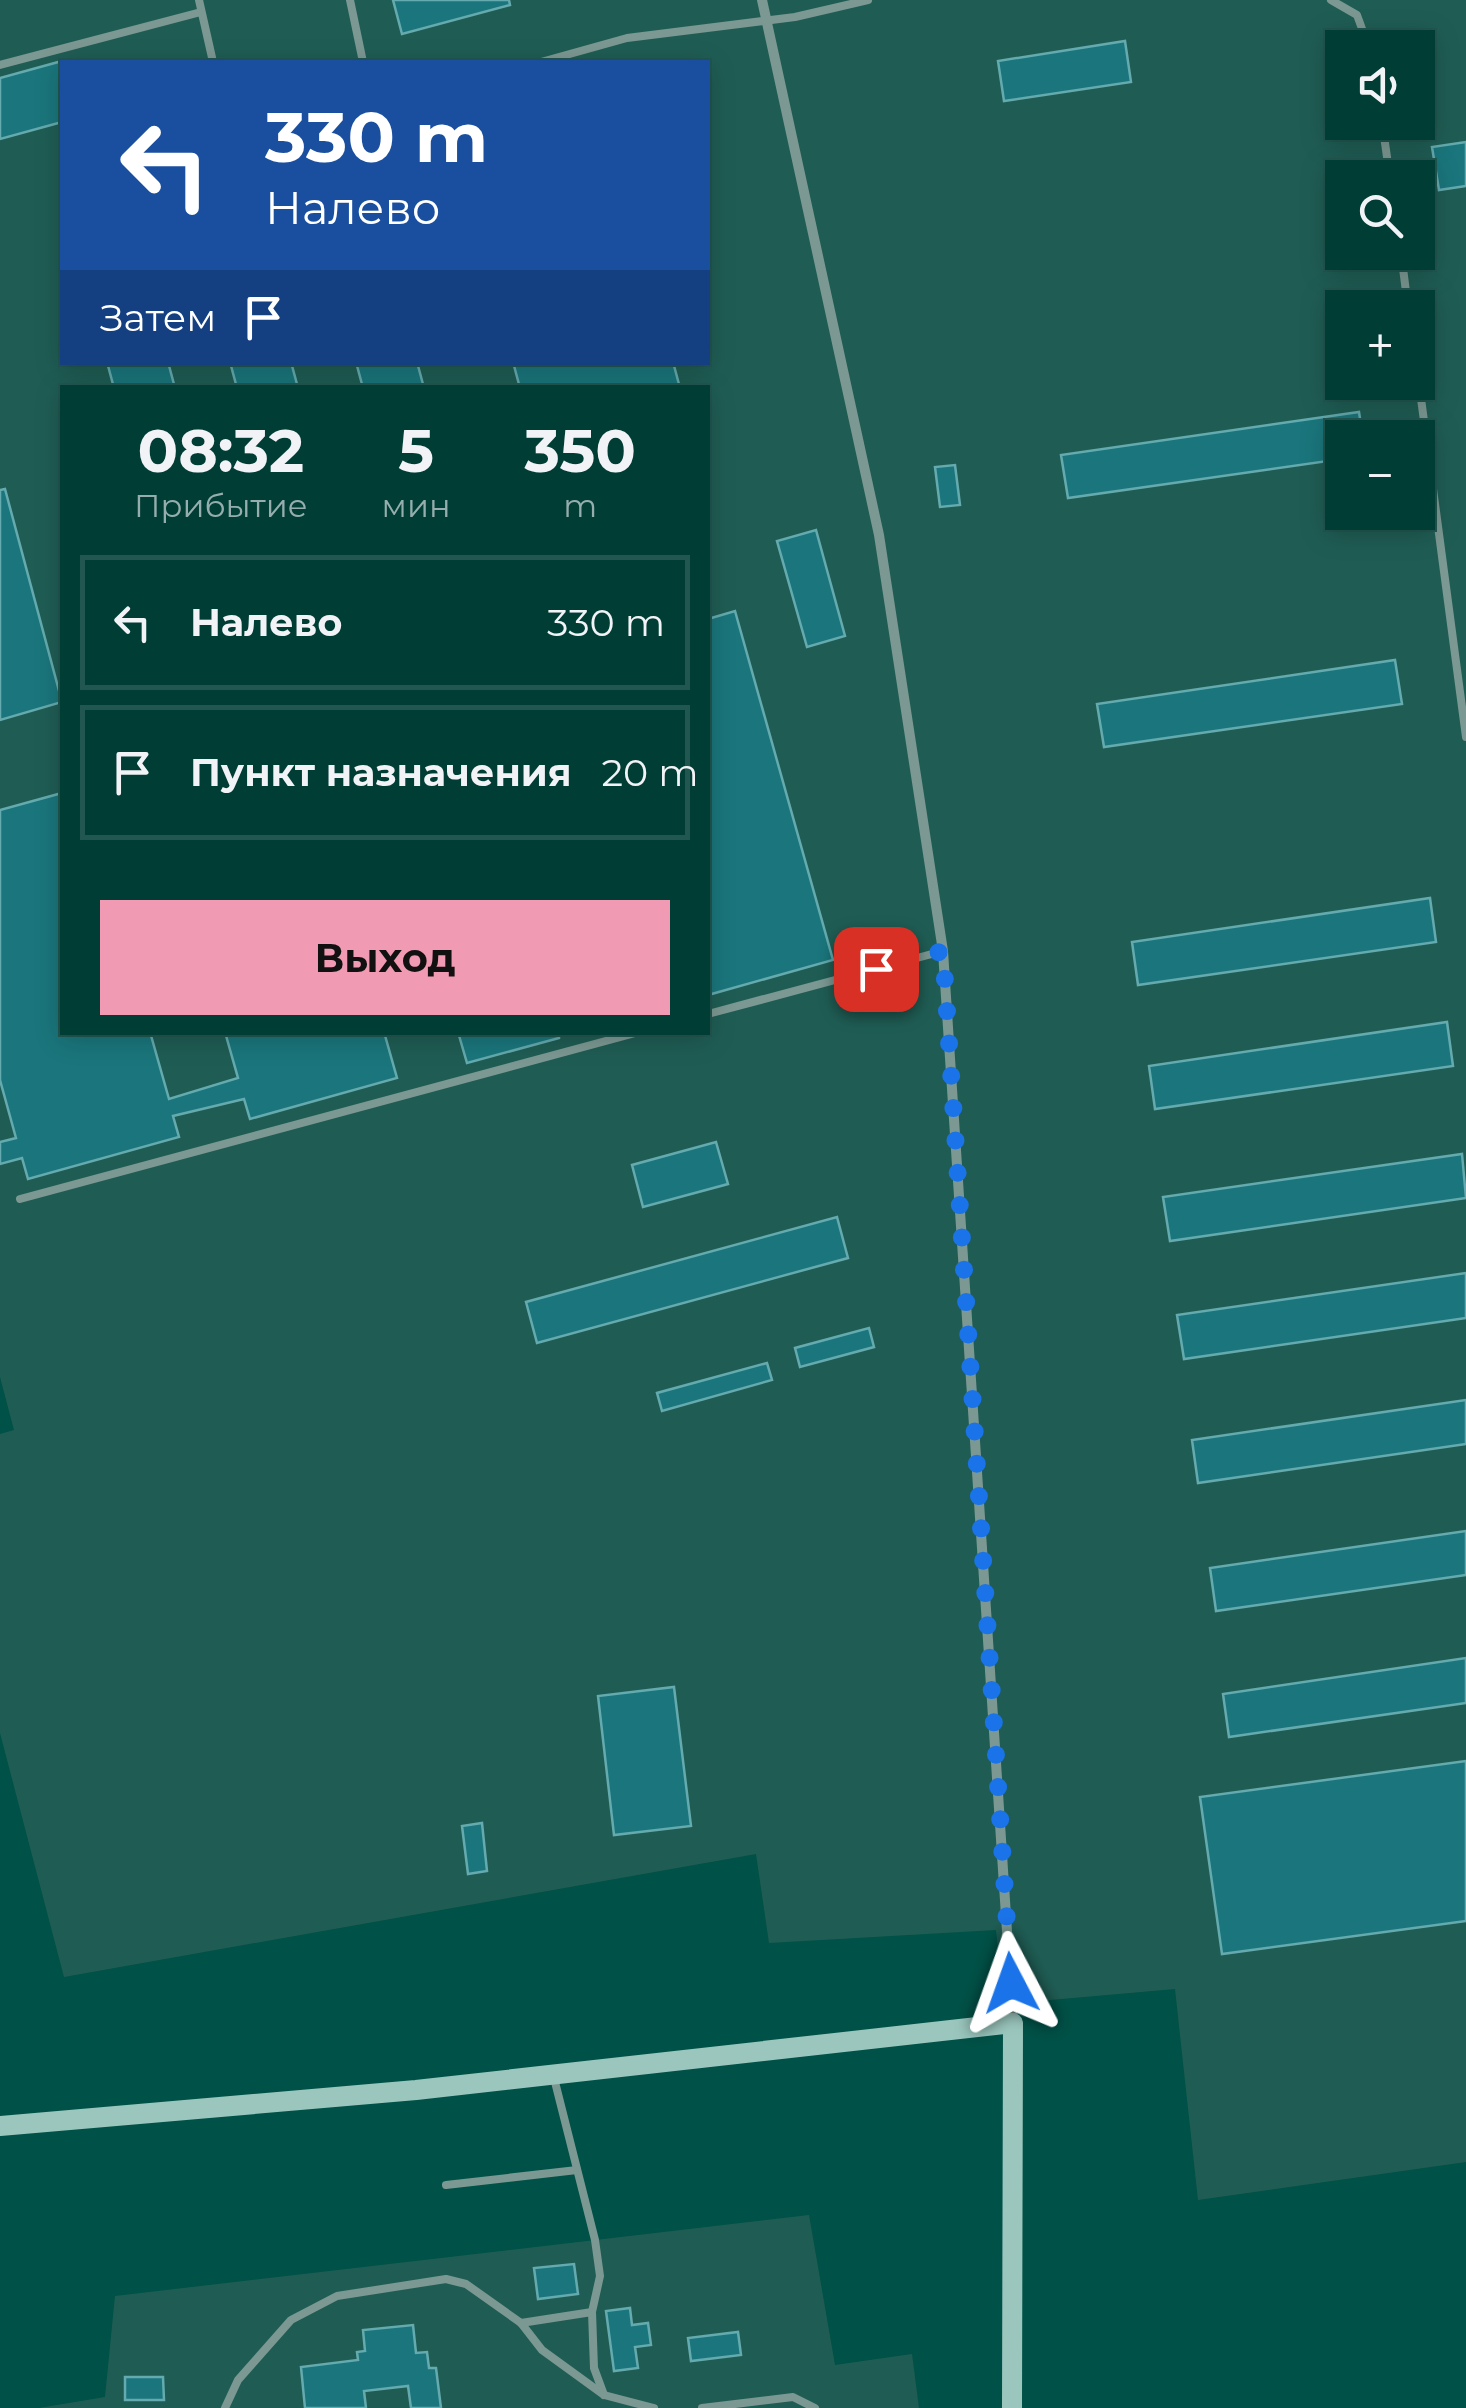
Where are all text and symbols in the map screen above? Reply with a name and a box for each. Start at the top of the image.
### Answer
map controls [1325,30,1435,530]
button: sound [1325,30,1435,140]
text: 330 m [265,94,488,180]
icon: left [100,100,230,230]
button: search [1325,160,1435,270]
text: Налево [265,180,440,235]
icon: arrive [236,290,291,345]
button: + [1325,290,1435,400]
text: Затем [100,294,216,341]
text: 08:32 [137,414,304,487]
text: 5 [398,414,434,487]
text: 350 [525,414,636,487]
button: − [1325,420,1435,530]
text: Прибытие [134,486,308,525]
text: мин [382,486,451,525]
text: m [563,486,597,525]
icon: left [105,595,160,650]
text: Налево [190,599,342,646]
text: 330 m [547,599,665,646]
icon: arrive [105,745,160,800]
text: Пункт назначения [190,749,572,796]
text: 20 m [602,749,699,796]
button: Выход [100,900,670,1015]
pin [834,927,919,1012]
icon: arrive [849,942,904,997]
position arrow [959,1931,1063,2035]

